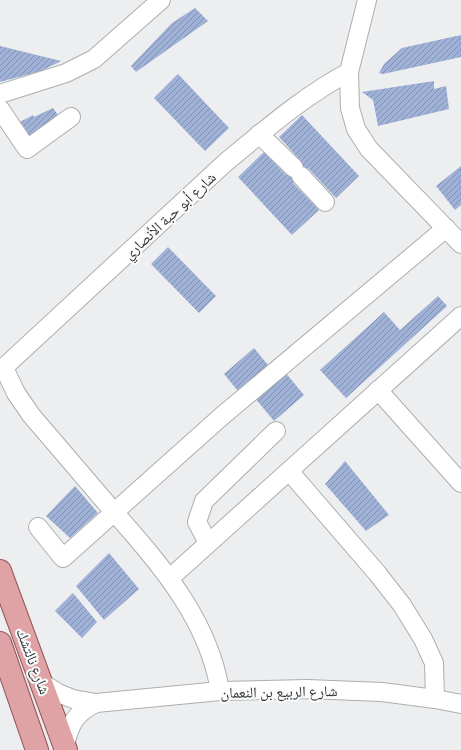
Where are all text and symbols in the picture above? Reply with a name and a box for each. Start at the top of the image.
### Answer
street label: شارع أبو حبة الأنصاري [119,167,222,265]
street label: شارع نالتشك [11,625,55,697]
street label: شارع الربيع بن النعمان [220,681,338,703]

